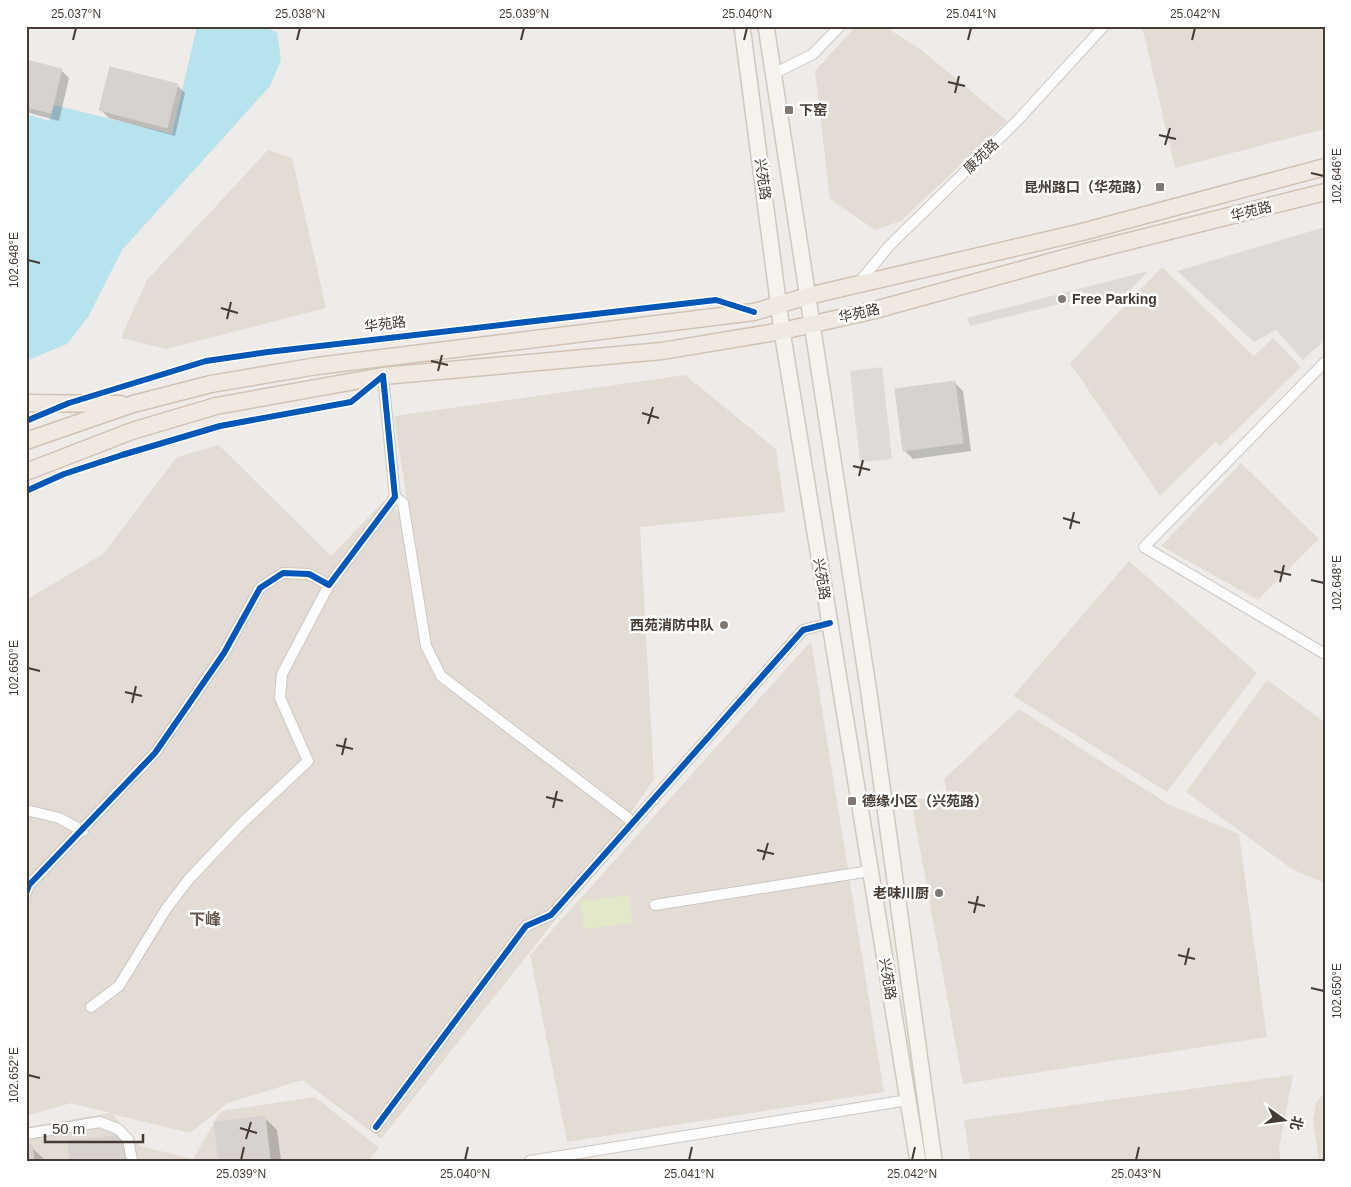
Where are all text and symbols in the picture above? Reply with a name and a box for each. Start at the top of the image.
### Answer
text: 25.037°N [51,7,101,21]
text: 25.038°N [275,7,325,21]
text: 25.039°N [499,7,549,21]
text: 25.040°N [722,7,772,21]
text: 25.041°N [946,7,996,21]
text: 25.042°N [1170,7,1220,21]
place label: 下窑 [799,102,827,118]
marker: 下窑 [783,104,795,116]
street label: 康苑路 [960,136,1002,176]
text: 102.646°E [1330,148,1344,204]
street label: 兴苑路 [752,157,774,201]
place label: 昆州路口（华苑路） [1024,179,1150,195]
marker: 昆州路口（华苑路） [1154,181,1166,193]
street label: 华苑路 [1229,198,1273,224]
text: 102.648°E [7,232,21,288]
place label: Free Parking [1072,291,1157,307]
marker: Free Parking [1056,293,1068,305]
street label: 华苑路 [837,300,881,326]
street label: 华苑路 [363,314,407,334]
text: 102.648°E [1330,555,1344,611]
street label: 兴苑路 [811,557,833,601]
place label: 西苑消防中队 [630,617,714,633]
marker: 西苑消防中队 [718,619,730,631]
text: 102.650°E [7,640,21,696]
place label: 德缘小区（兴苑路） [862,793,988,809]
marker: 德缘小区（兴苑路） [846,795,858,807]
place label: 老味川厨 [873,885,929,901]
marker: 老味川厨 [933,887,945,899]
district label: 下峰 [189,910,221,928]
street label: 兴苑路 [877,957,899,1001]
text: 102.650°E [1330,963,1344,1019]
text: 102.652°E [7,1047,21,1103]
north arrow [1258,1094,1308,1144]
scale bar [45,1112,142,1144]
text: 北 [1287,1114,1306,1132]
text: 50 m [52,1120,85,1137]
text: 25.039°N [216,1167,266,1181]
text: 25.040°N [440,1167,490,1181]
text: 25.041°N [664,1167,714,1181]
text: 25.042°N [887,1167,937,1181]
text: 25.043°N [1111,1167,1161,1181]

